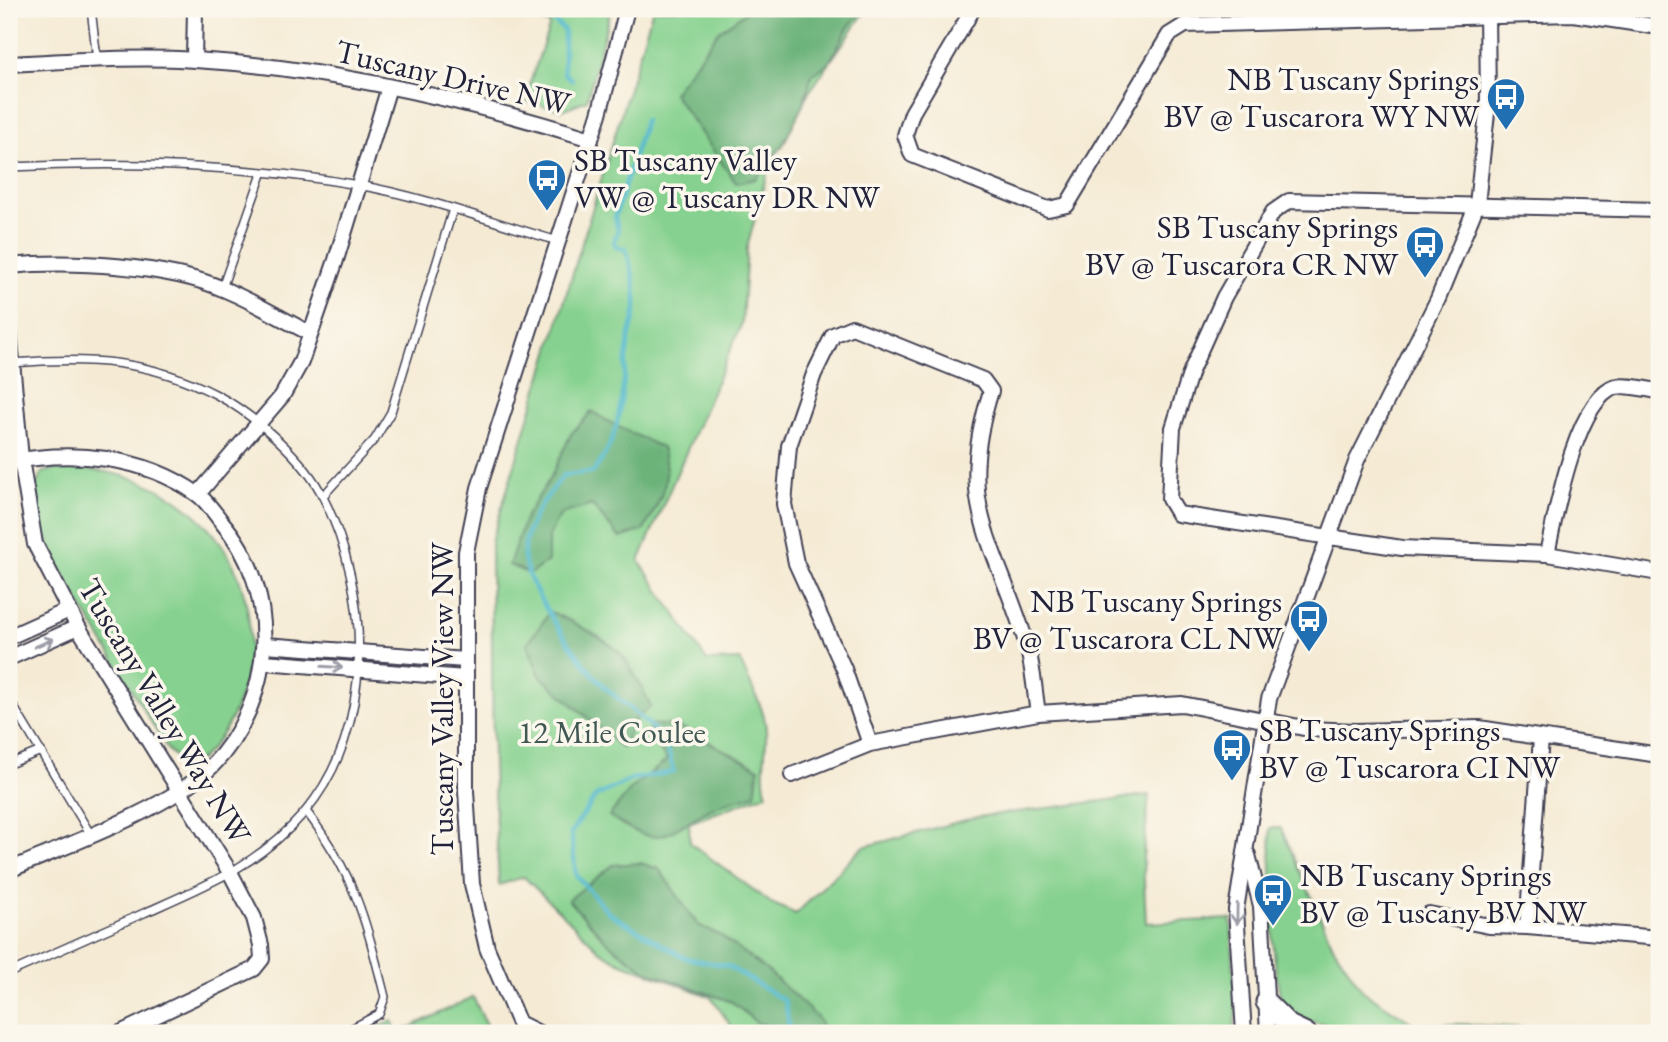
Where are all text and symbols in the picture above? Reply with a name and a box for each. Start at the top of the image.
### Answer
street label: Tuscany Drive NW [332,30,575,125]
place label: NB Tuscany Springs BV @ Tuscarora WY NW [1164,58,1480,137]
bus stop icon: NB Tuscany Springs BV @ Tuscarora WY NW [1485,76,1527,131]
place label: SB Tuscany Valley VW @ Tuscany DR NW [574,139,880,218]
bus stop icon: SB Tuscany Valley VW @ Tuscany DR NW [526,157,568,212]
place label: SB Tuscany Springs BV @ Tuscarora CR NW [1085,206,1399,285]
bus stop icon: SB Tuscany Springs BV @ Tuscarora CR NW [1404,224,1446,279]
street label: Tuscany Valley View NW [421,542,463,856]
street label: Tuscany Valley Way NW [69,570,261,852]
place label: NB Tuscany Springs BV @ Tuscarora CL NW [973,580,1283,659]
bus stop icon: NB Tuscany Springs BV @ Tuscarora CL NW [1288,598,1330,653]
one-way arrow [32,635,54,648]
one-way arrow [320,661,342,674]
place label: SB Tuscany Springs BV @ Tuscarora CI NW [1259,709,1561,788]
park label: 12 Mile Coulee [518,711,706,753]
bus stop icon: SB Tuscany Springs BV @ Tuscarora CI NW [1211,727,1253,782]
place label: NB Tuscany Springs BV @ Tuscany BV NW [1300,854,1587,933]
bus stop icon: NB Tuscany Springs BV @ Tuscany BV NW [1252,872,1294,927]
one-way arrow [1230,902,1244,925]

